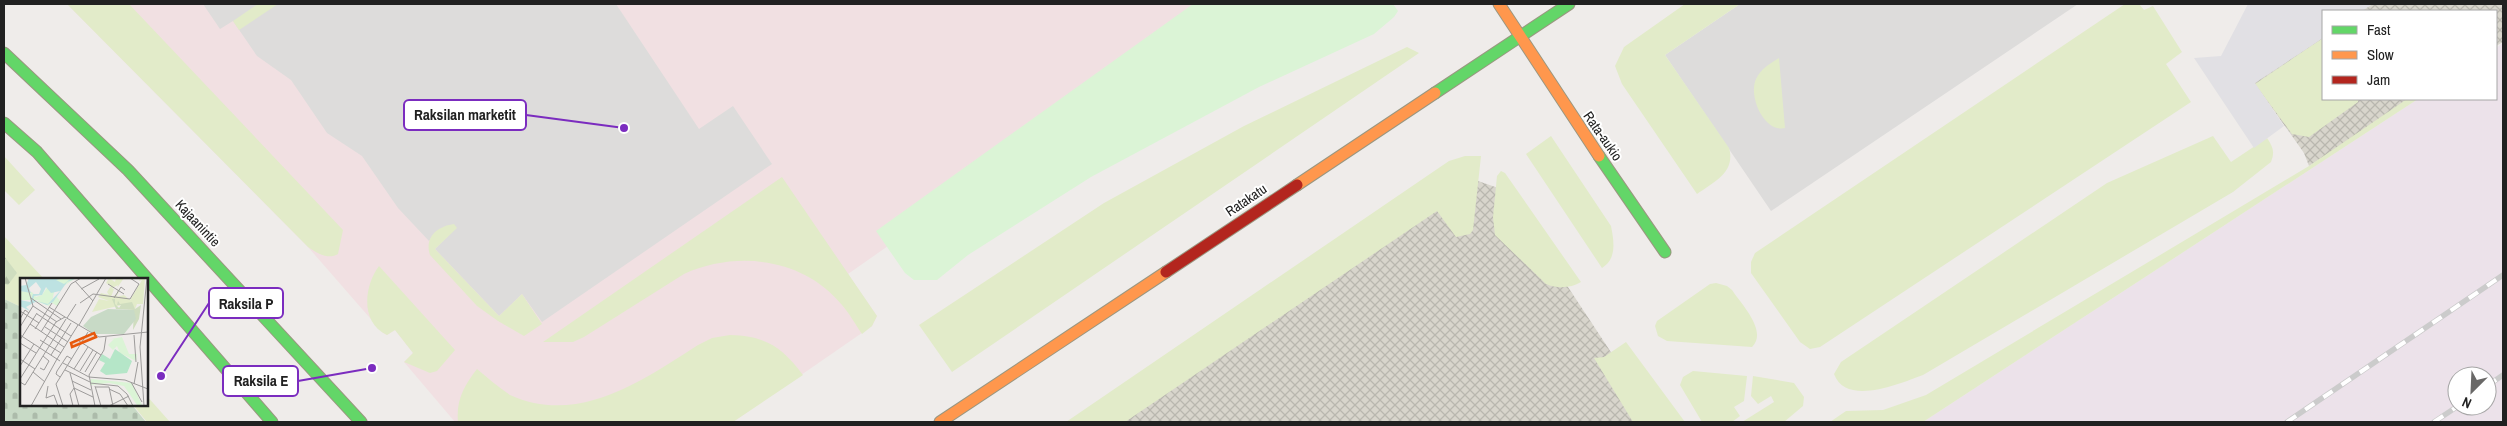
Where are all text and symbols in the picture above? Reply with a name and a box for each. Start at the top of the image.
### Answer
legend [2322,10,2497,100]
text: Fast [2367,19,2391,40]
text: Slow [2367,44,2394,65]
text: Jam [2367,69,2390,90]
callout: Raksilan marketit [404,100,526,130]
text: Raksilan marketit [414,104,516,125]
street label: Rata-aukio [1580,108,1626,164]
street label: Ratakatu [1222,180,1270,220]
street label: Kajaanintie [172,196,224,250]
inset map [20,278,148,406]
callout: Raksila P [209,288,283,318]
text: Raksila P [219,293,273,314]
callout: Raksila E [223,366,298,396]
north arrow [2447,366,2497,416]
text: Raksila E [234,370,288,391]
text: N [2459,393,2474,413]

